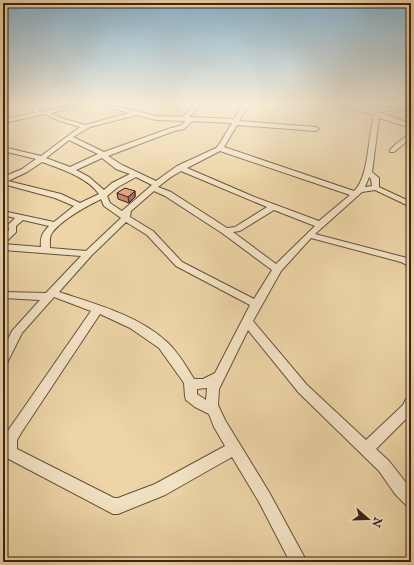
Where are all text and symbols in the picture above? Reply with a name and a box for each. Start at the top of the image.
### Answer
north arrow [348,499,388,539]
text: N [368,514,385,529]

